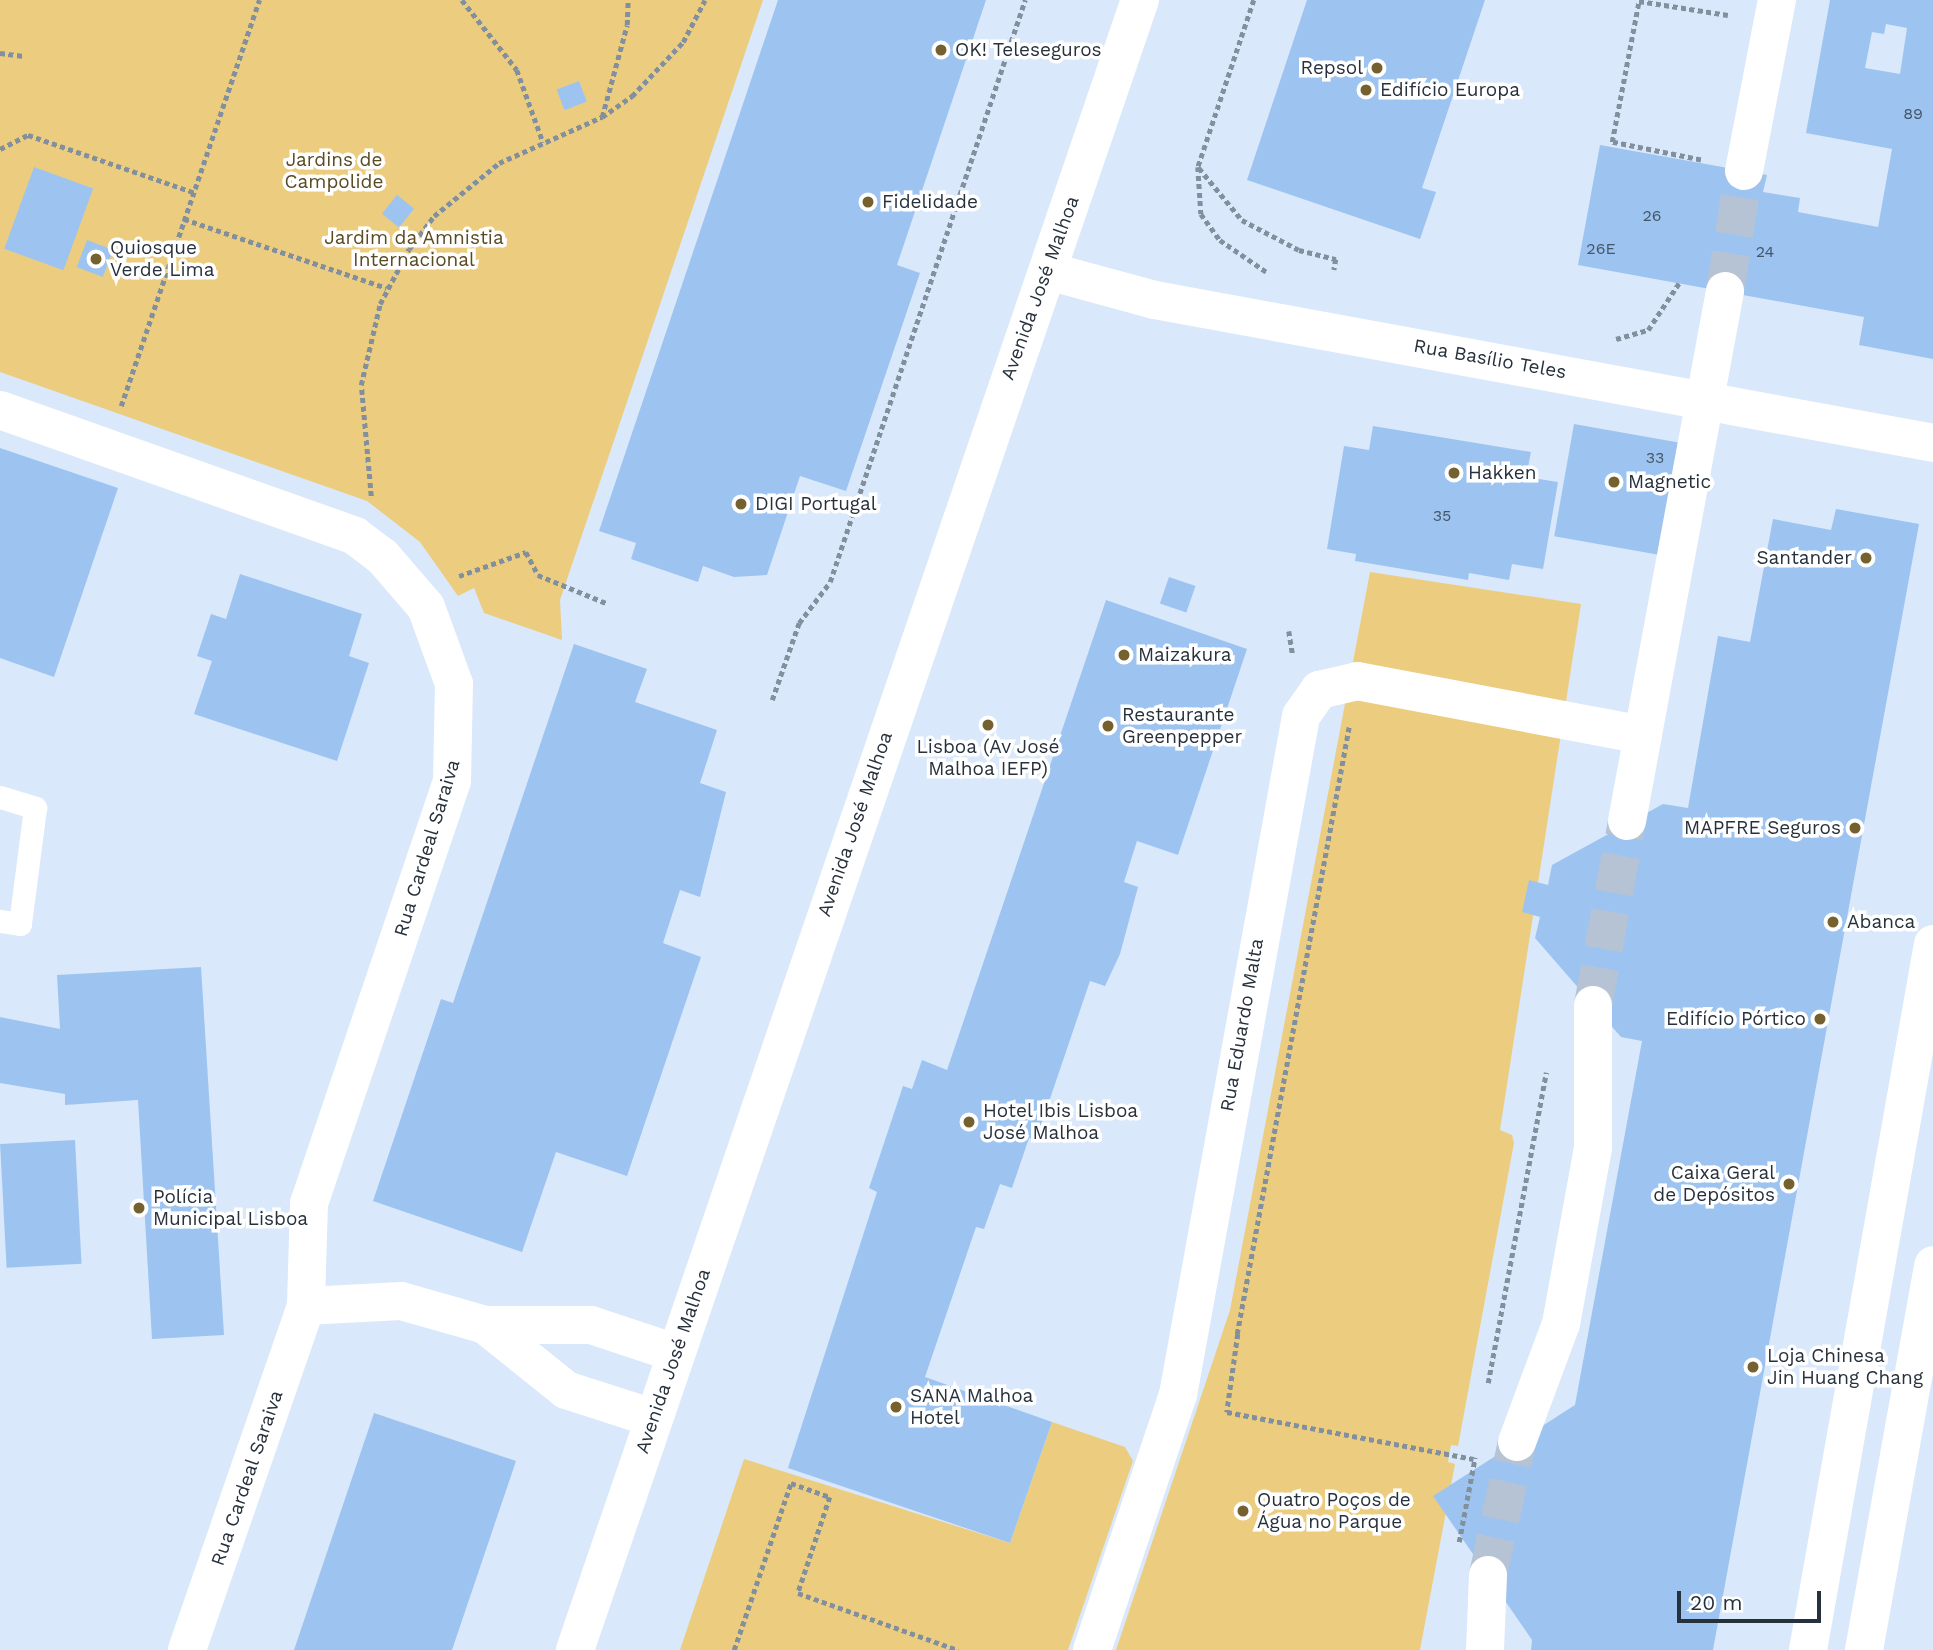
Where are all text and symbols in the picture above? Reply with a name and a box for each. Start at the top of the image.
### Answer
place label: OK! Teleseguros [955,39,1102,61]
marker: OK! Teleseguros [933,42,949,58]
place label: Repsol [1301,57,1363,79]
marker: Repsol [1369,60,1385,76]
place label: Edifício Europa [1380,79,1520,101]
marker: Edifício Europa [1358,82,1374,98]
house number: 89 [1903,104,1923,124]
park label: Jardins de Campolide [285,149,383,193]
place label: Fidelidade [882,191,978,213]
street label: Avenida José Malhoa [996,193,1084,383]
marker: Fidelidade [860,194,876,210]
house number: 26 [1642,206,1662,226]
park label: Jardim da Amnistia Internacional [324,227,504,271]
place label: Quiosque Verde Lima [110,237,214,281]
house number: 26E [1586,239,1616,259]
house number: 24 [1756,242,1774,262]
marker: Quiosque Verde Lima [88,251,104,267]
street label: Rua Basílio Teles [1411,334,1569,384]
house number: 33 [1646,448,1664,468]
place label: Hakken [1468,462,1537,484]
marker: Hakken [1446,465,1462,481]
place label: Magnetic [1628,471,1711,493]
marker: Magnetic [1606,474,1622,490]
place label: DIGI Portugal [755,493,877,515]
marker: DIGI Portugal [733,496,749,512]
house number: 35 [1433,506,1451,526]
place label: Santander [1757,547,1852,569]
marker: Santander [1858,550,1874,566]
place label: Maizakura [1138,644,1232,666]
marker: Maizakura [1116,647,1132,663]
place label: Restaurante Greenpepper [1122,704,1242,748]
marker: Lisboa (Av José Malhoa IEFP) [980,717,996,733]
marker: Restaurante Greenpepper [1100,718,1116,734]
street label: Avenida José Malhoa [813,728,897,920]
place label: Lisboa (Av José Malhoa IEFP) [916,736,1060,780]
street label: Rua Cardeal Saraiva [389,756,465,940]
place label: MAPFRE Seguros [1684,817,1841,839]
marker: MAPFRE Seguros [1847,820,1863,836]
place label: Abanca [1847,911,1915,933]
marker: Abanca [1825,914,1841,930]
street label: Rua Eduardo Malta [1216,936,1268,1114]
place label: Edifício Pórtico [1666,1008,1806,1030]
marker: Edifício Pórtico [1812,1011,1828,1027]
place label: Hotel Ibis Lisboa José Malhoa [983,1100,1139,1144]
marker: Hotel Ibis Lisboa José Malhoa [961,1114,977,1130]
place label: Caixa Geral de Depósitos [1653,1162,1775,1206]
marker: Caixa Geral de Depósitos [1781,1176,1797,1192]
place label: Polícia Municipal Lisboa [153,1186,309,1230]
marker: Polícia Municipal Lisboa [131,1200,147,1216]
street label: Avenida José Malhoa [631,1265,715,1457]
place label: Loja Chinesa Jin Huang Chang [1767,1345,1923,1389]
marker: Loja Chinesa Jin Huang Chang [1745,1359,1761,1375]
place label: SANA Malhoa Hotel [910,1385,1034,1429]
street label: Rua Cardeal Saraiva [206,1387,288,1569]
marker: SANA Malhoa Hotel [888,1399,904,1415]
place label: Quatro Poços de Água no Parque [1257,1489,1411,1533]
marker: Quatro Poços de Água no Parque [1235,1503,1251,1519]
scale bar [1681,1576,1825,1620]
text: 20 m [1690,1590,1742,1615]

